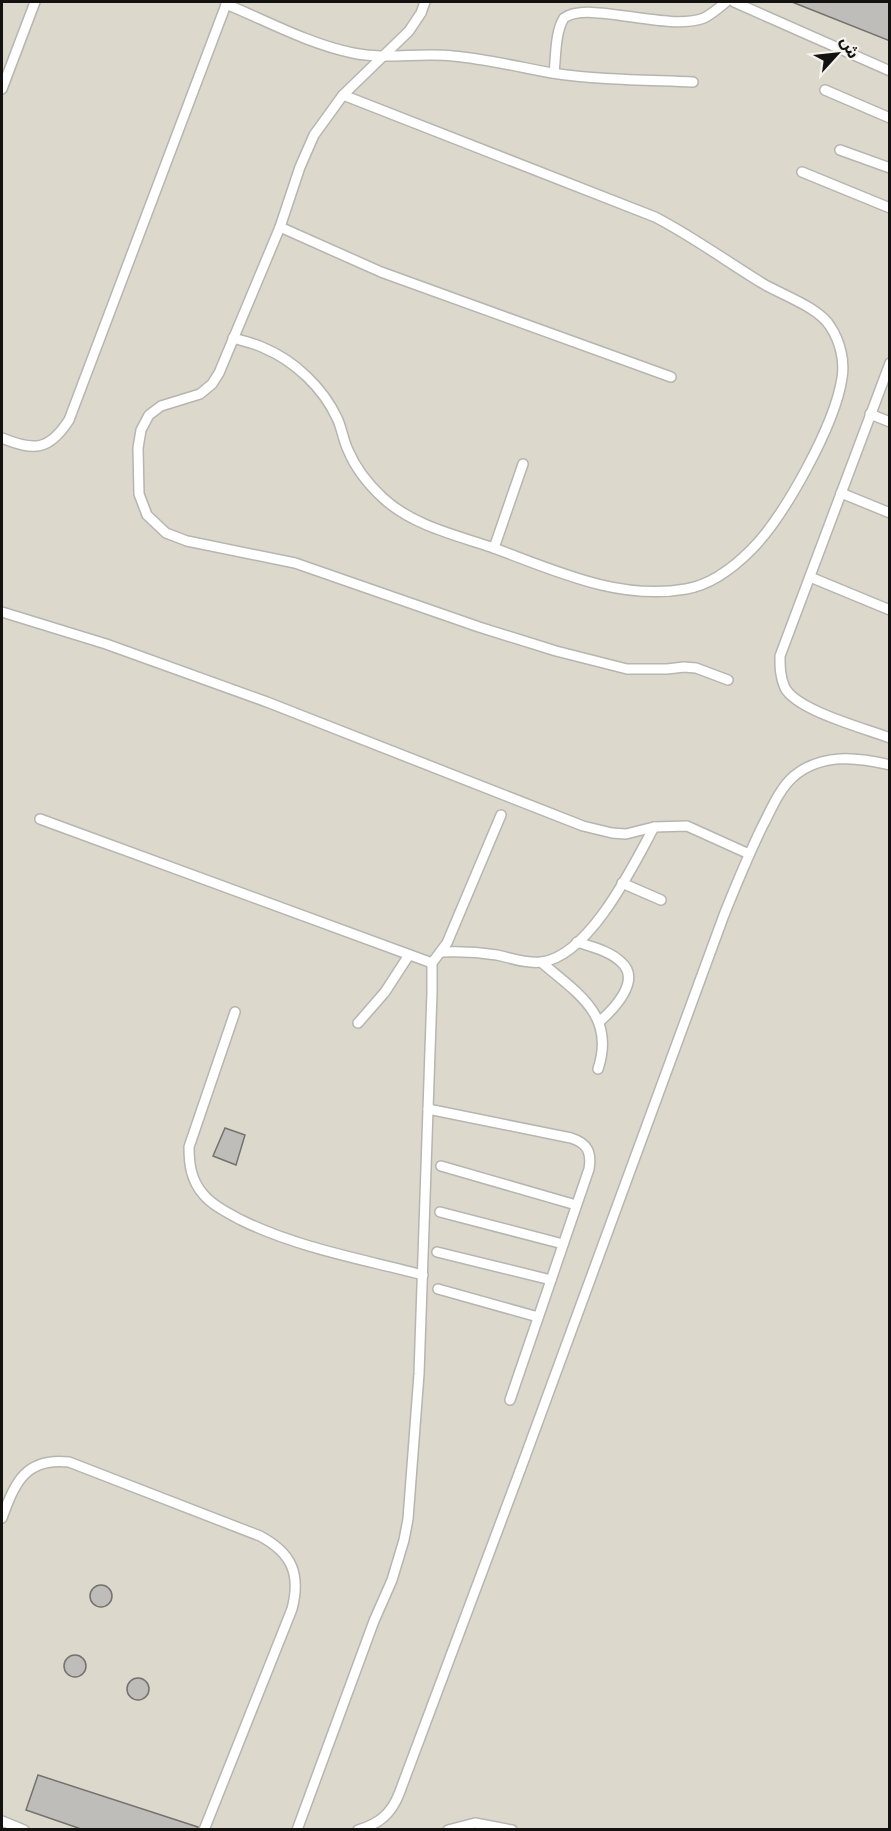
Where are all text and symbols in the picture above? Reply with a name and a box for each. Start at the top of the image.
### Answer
north arrow [807,24,867,84]
text: ش [836,33,864,62]

